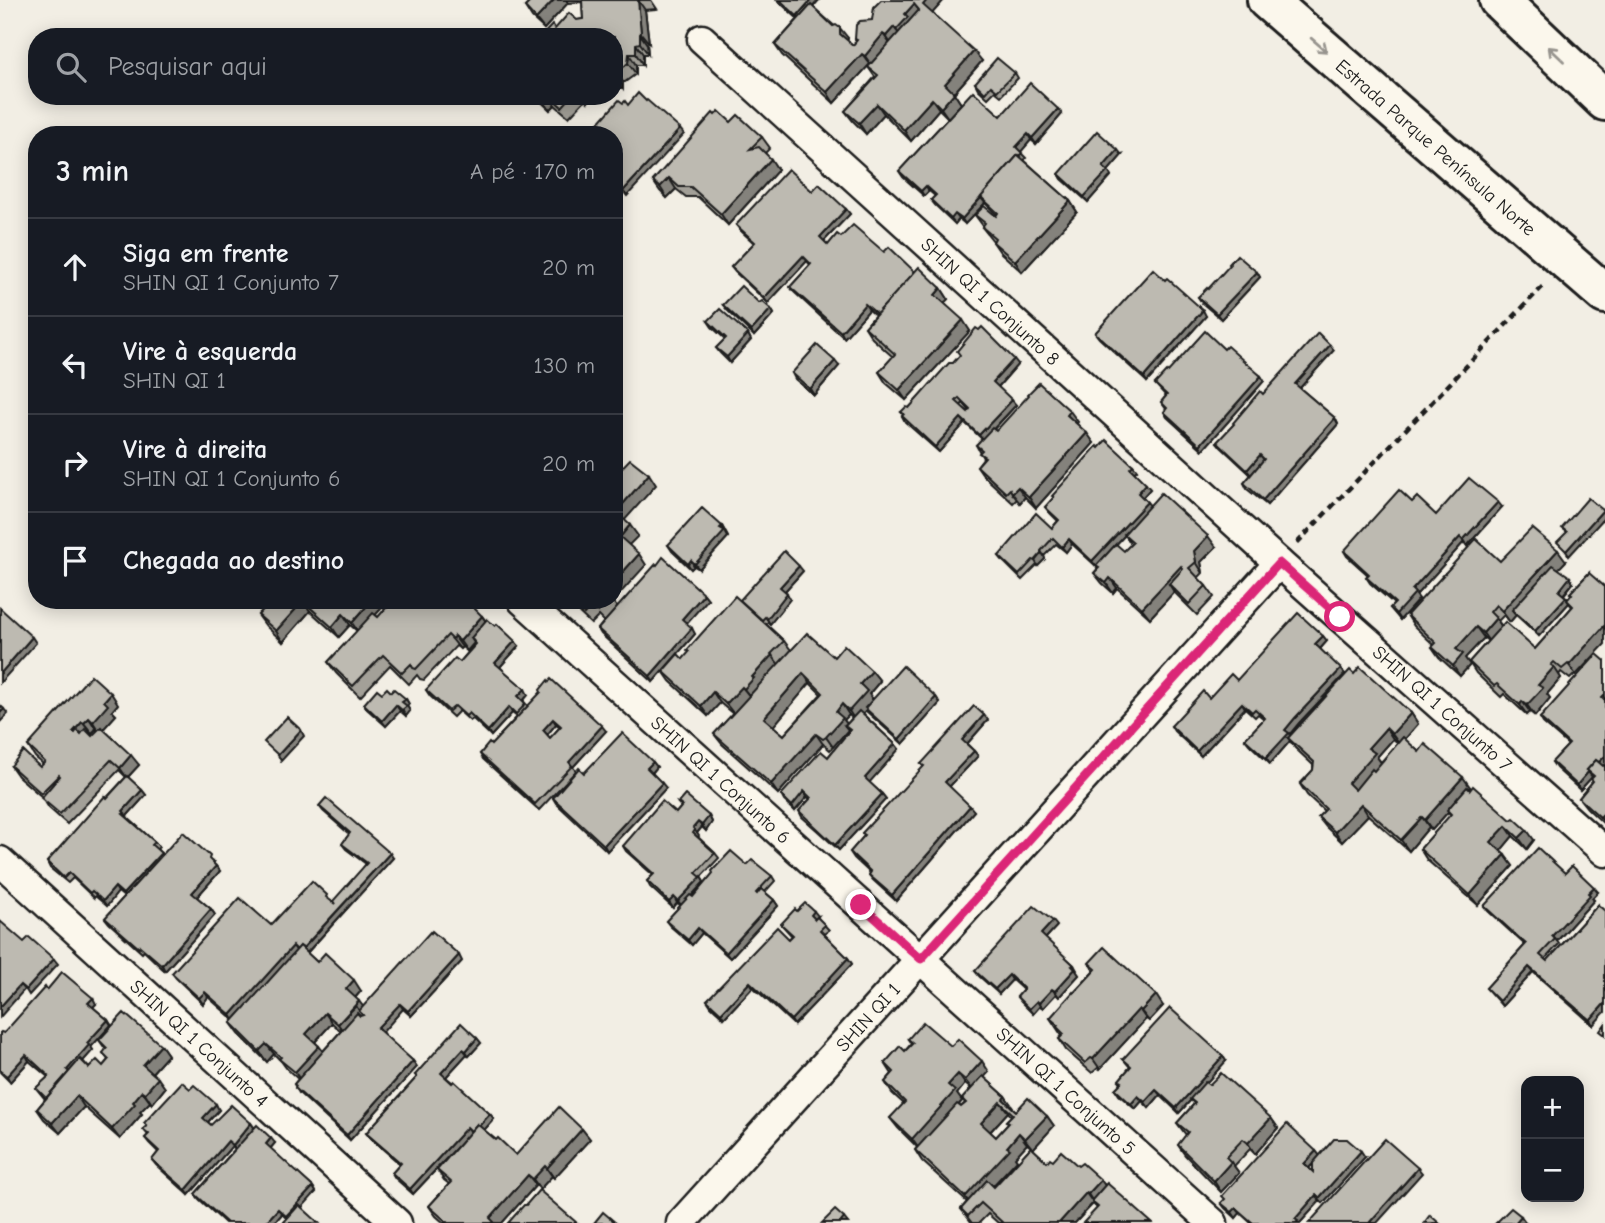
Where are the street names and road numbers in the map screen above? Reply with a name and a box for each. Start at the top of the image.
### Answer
street label: Estrada Parque Península Norte [1331,55,1540,241]
street label: SHIN QI 1 Conjunto 8 [916,234,1064,370]
street label: SHIN QI 1 Conjunto 7 [1368,641,1516,776]
street label: SHIN QI 1 Conjunto 6 [646,712,795,849]
street label: SHIN QI 1 Conjunto 4 [125,975,272,1112]
street label: SHIN QI 1 [832,979,905,1056]
street label: SHIN QI 1 Conjunto 5 [992,1023,1140,1160]

